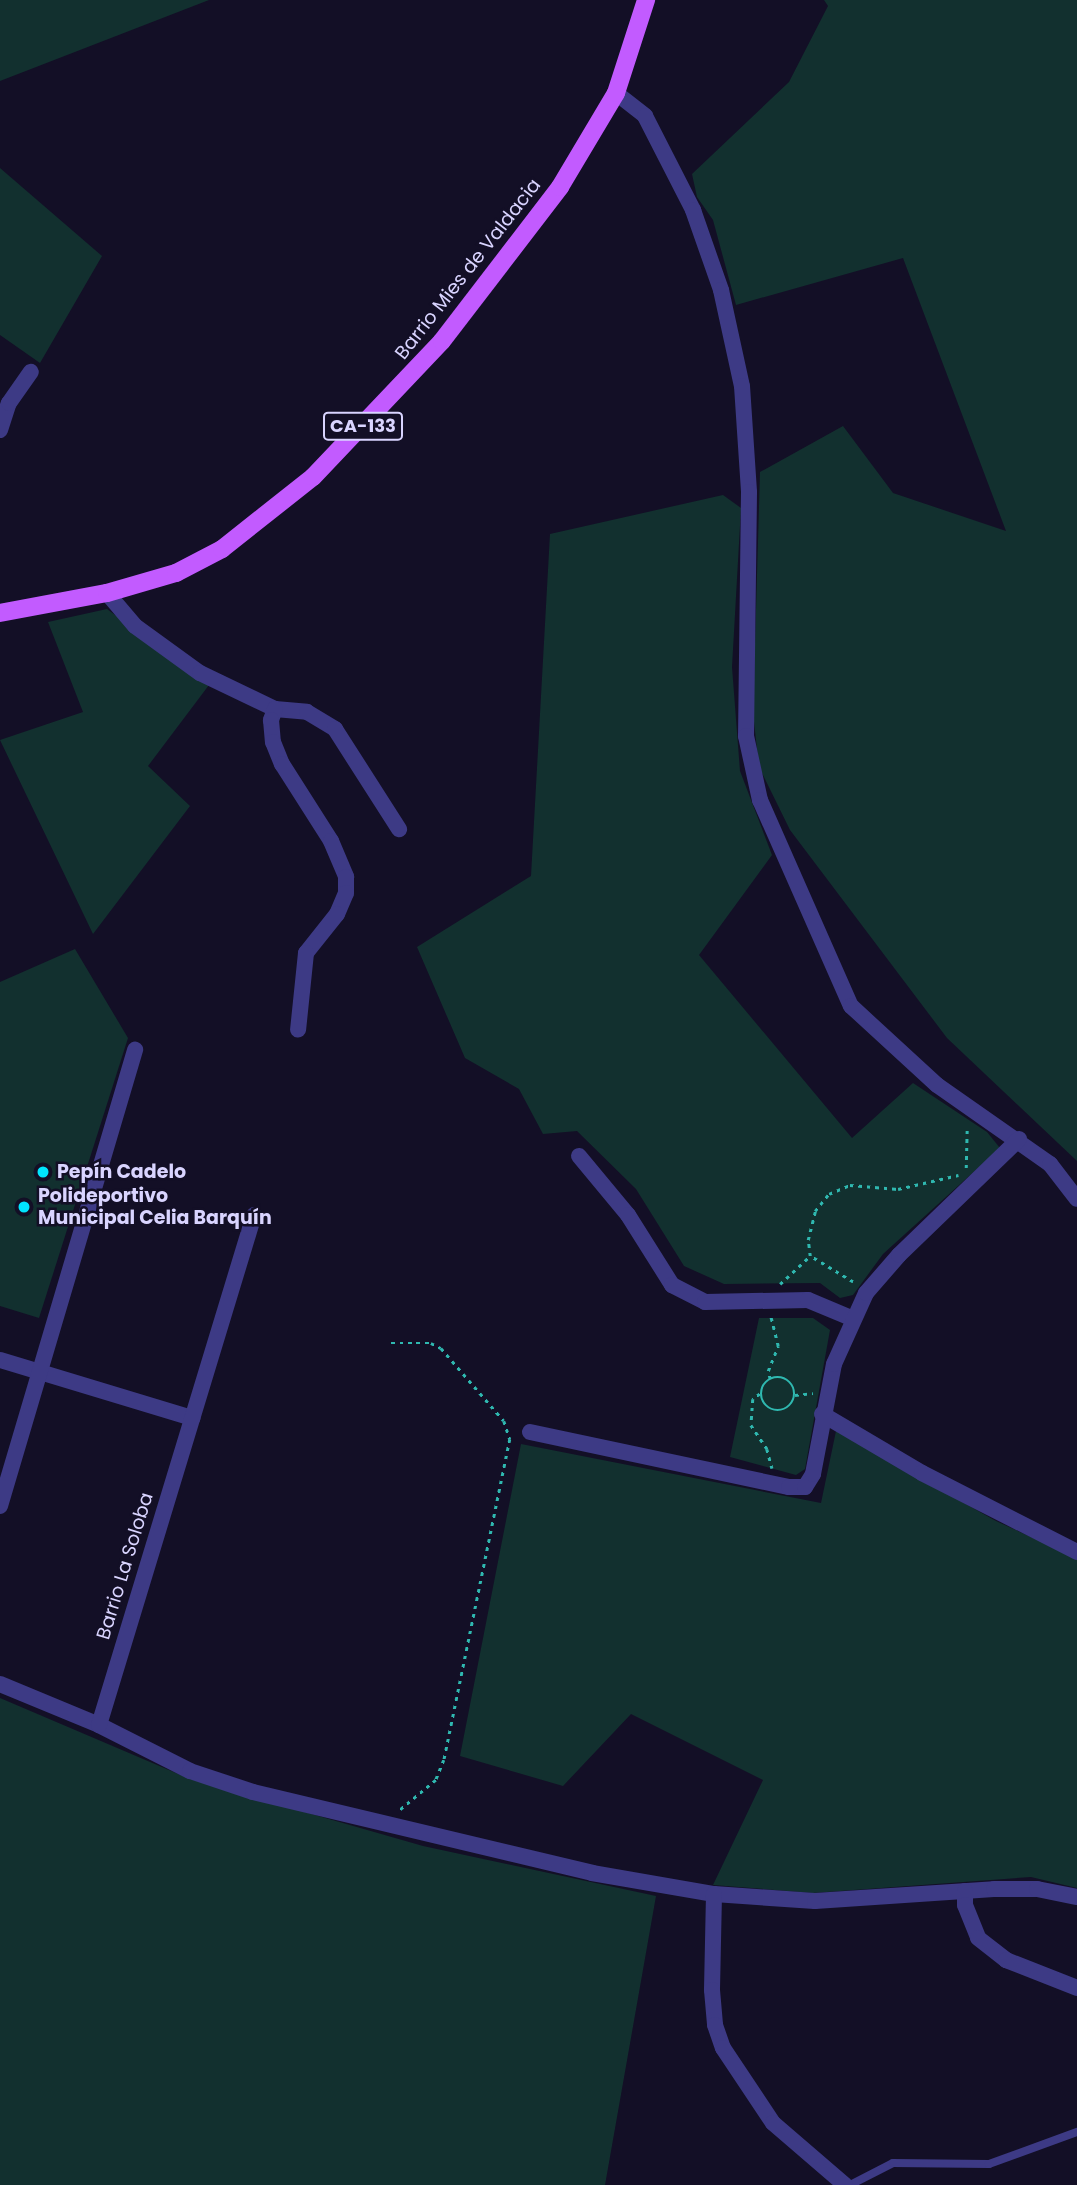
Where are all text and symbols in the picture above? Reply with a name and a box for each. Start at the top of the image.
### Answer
street label: Barrio Mies de Valdacia [390,174,546,364]
road number: CA-133 [323,412,403,440]
place label: Pepín Cadelo [57,1161,186,1183]
marker: Pepín Cadelo [35,1164,51,1180]
place label: Polideportivo Municipal Celia Barquín [38,1185,272,1229]
marker: Polideportivo Municipal Celia Barquín [16,1199,32,1215]
street label: Barrio La Soloba [92,1490,158,1642]

